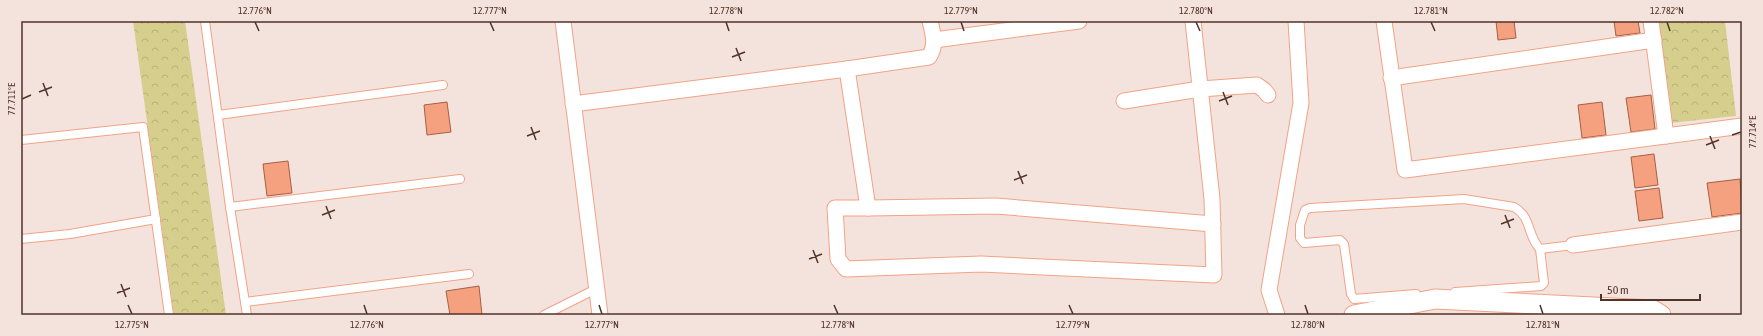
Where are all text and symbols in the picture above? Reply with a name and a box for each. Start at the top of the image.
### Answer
text: 12.776°N [238,5,272,16]
text: 12.777°N [473,5,507,16]
text: 12.778°N [709,5,743,16]
text: 12.779°N [944,5,978,16]
text: 12.780°N [1179,5,1213,16]
text: 12.781°N [1414,5,1448,16]
text: 12.782°N [1650,5,1684,16]
text: 77.711°E [6,82,17,115]
text: 77.714°E [1747,115,1758,148]
scale bar [1601,276,1700,302]
text: 50 m [1607,283,1629,297]
text: 12.775°N [115,319,149,330]
text: 12.776°N [350,319,384,330]
text: 12.777°N [585,319,619,330]
text: 12.778°N [821,319,855,330]
text: 12.779°N [1056,319,1090,330]
text: 12.780°N [1291,319,1325,330]
text: 12.781°N [1526,319,1560,330]

